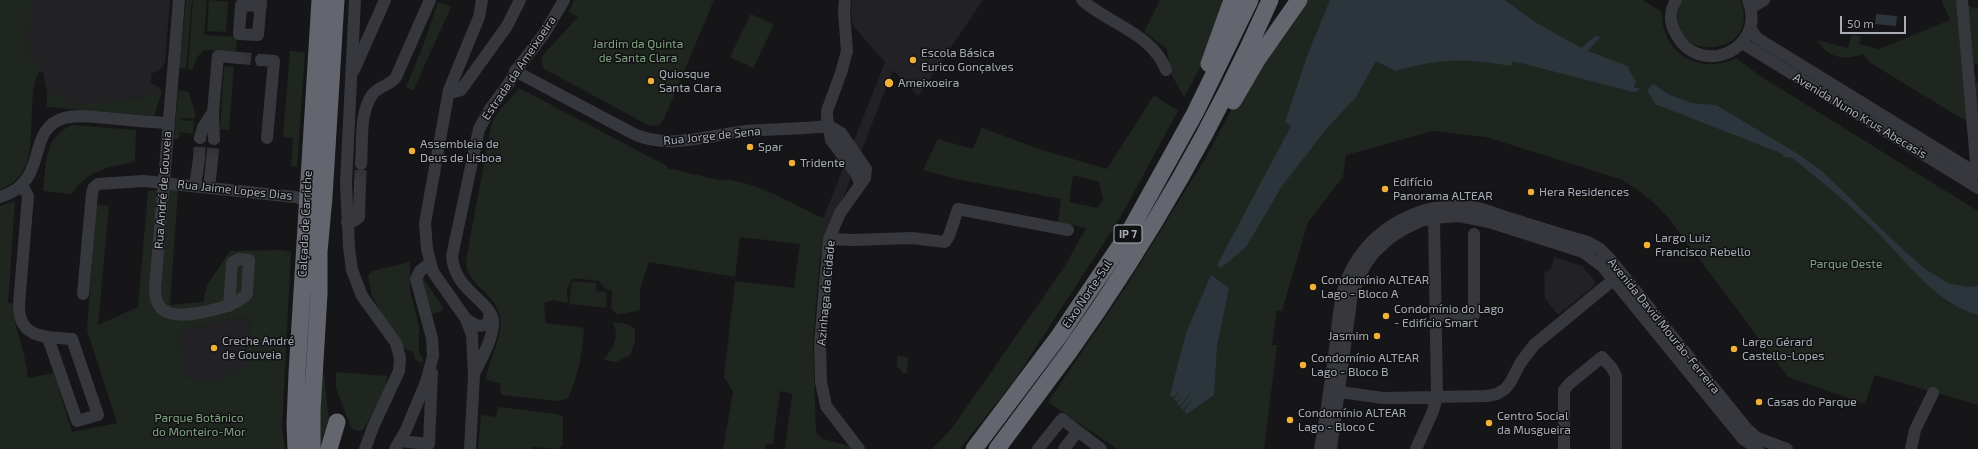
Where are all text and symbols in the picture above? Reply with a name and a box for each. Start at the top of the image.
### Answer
scale bar [1842,8,1908,34]
street label: Estrada da Ameixoeira [479,13,559,123]
text: 50 m [1847,16,1874,30]
park label: Jardim da Quinta de Santa Clara [593,37,683,65]
place label: Escola Básica Eurico Gonçalves [921,46,1014,74]
marker: Escola Básica Eurico Gonçalves [908,55,918,65]
place label: Quiosque Santa Clara [659,67,722,95]
street label: Avenida Nuno Krus Abecasis [1790,70,1930,162]
marker: Quiosque Santa Clara [646,76,656,86]
place label: Ameixoeira [898,76,959,90]
marker: Ameixoeira [883,77,895,89]
street label: Rua Jorge de Sena [663,124,761,148]
street label: Rua André de Gouveia [152,131,174,249]
place label: Assembleia de Deus de Lisboa [420,137,502,165]
place label: Spar [758,140,783,154]
marker: Spar [745,142,755,152]
marker: Assembleia de Deus de Lisboa [407,146,417,156]
place label: Tridente [800,156,845,170]
marker: Tridente [787,158,797,168]
street label: Calçada de Carriche [295,170,315,278]
place label: Edifício Panorama ALTEAR [1393,175,1493,203]
street label: Rua Jaime Lopes Dias [177,177,293,203]
marker: Edifício Panorama ALTEAR [1380,184,1390,194]
place label: Hera Residences [1539,185,1629,199]
marker: Hera Residences [1526,187,1536,197]
road number: IP 7 [1114,225,1142,243]
place label: Largo Luiz Francisco Rebello [1655,231,1751,259]
street label: Azinhaga da Cidade [814,240,838,346]
marker: Largo Luiz Francisco Rebello [1642,240,1652,250]
street label: Avenida David Mourão-Ferreira [1605,255,1723,397]
street label: Eixo Norte-Sul [1059,257,1115,331]
park label: Parque Oeste [1810,257,1882,271]
place label: Condomínio ALTEAR Lago - Bloco A [1321,273,1429,301]
marker: Condomínio ALTEAR Lago - Bloco A [1308,282,1318,292]
place label: Condomínio do Lago - Edifício Smart [1394,302,1504,330]
marker: Condomínio do Lago - Edifício Smart [1381,311,1391,321]
place label: Jasmim [1328,329,1369,343]
marker: Jasmim [1372,331,1382,341]
place label: Creche André de Gouveia [222,334,294,362]
place label: Largo Gérard Castello-Lopes [1742,335,1824,363]
marker: Creche André de Gouveia [209,343,219,353]
marker: Largo Gérard Castello-Lopes [1729,344,1739,354]
place label: Condomínio ALTEAR Lago - Bloco B [1311,351,1419,379]
marker: Condomínio ALTEAR Lago - Bloco B [1298,360,1308,370]
place label: Casas do Parque [1767,395,1857,409]
marker: Casas do Parque [1754,397,1764,407]
place label: Condomínio ALTEAR Lago - Bloco C [1298,406,1406,434]
place label: Centro Social da Musgueira [1497,409,1571,437]
park label: Parque Botânico do Monteiro-Mor [152,411,246,439]
marker: Condomínio ALTEAR Lago - Bloco C [1285,415,1295,425]
marker: Centro Social da Musgueira [1484,418,1494,428]

